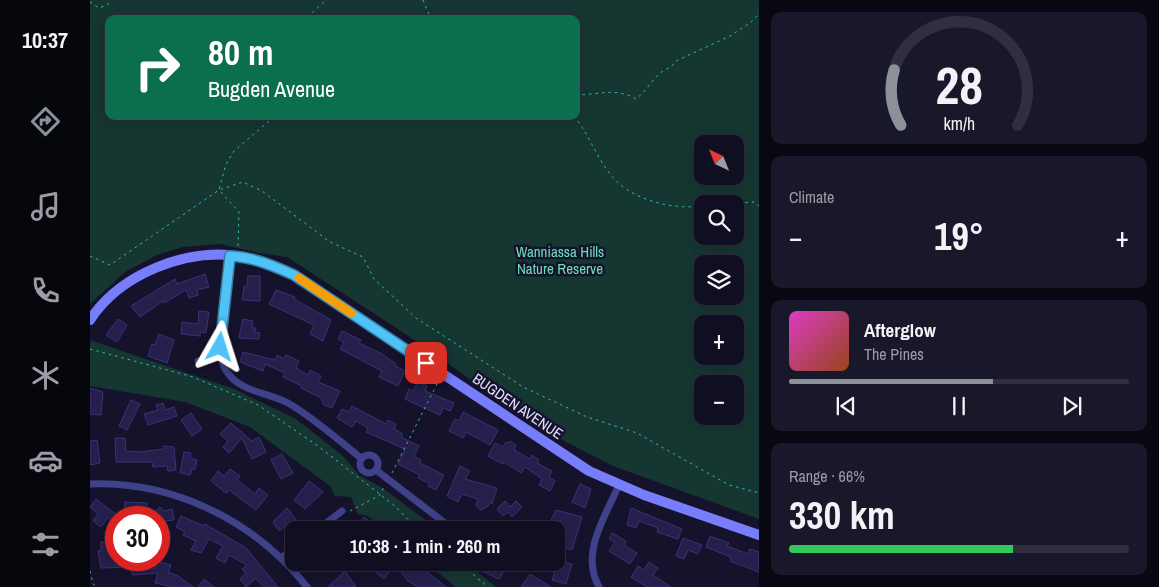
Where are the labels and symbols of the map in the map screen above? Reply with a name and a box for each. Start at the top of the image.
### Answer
north arrow [694,135,744,185]
park label: Wanniassa Hills Nature Reserve [516,241,604,279]
position arrow [193,320,245,372]
pin [405,342,447,384]
street label: BUGDEN AVENUE [469,368,567,444]
speed limit sign: 30 [105,506,170,571]

